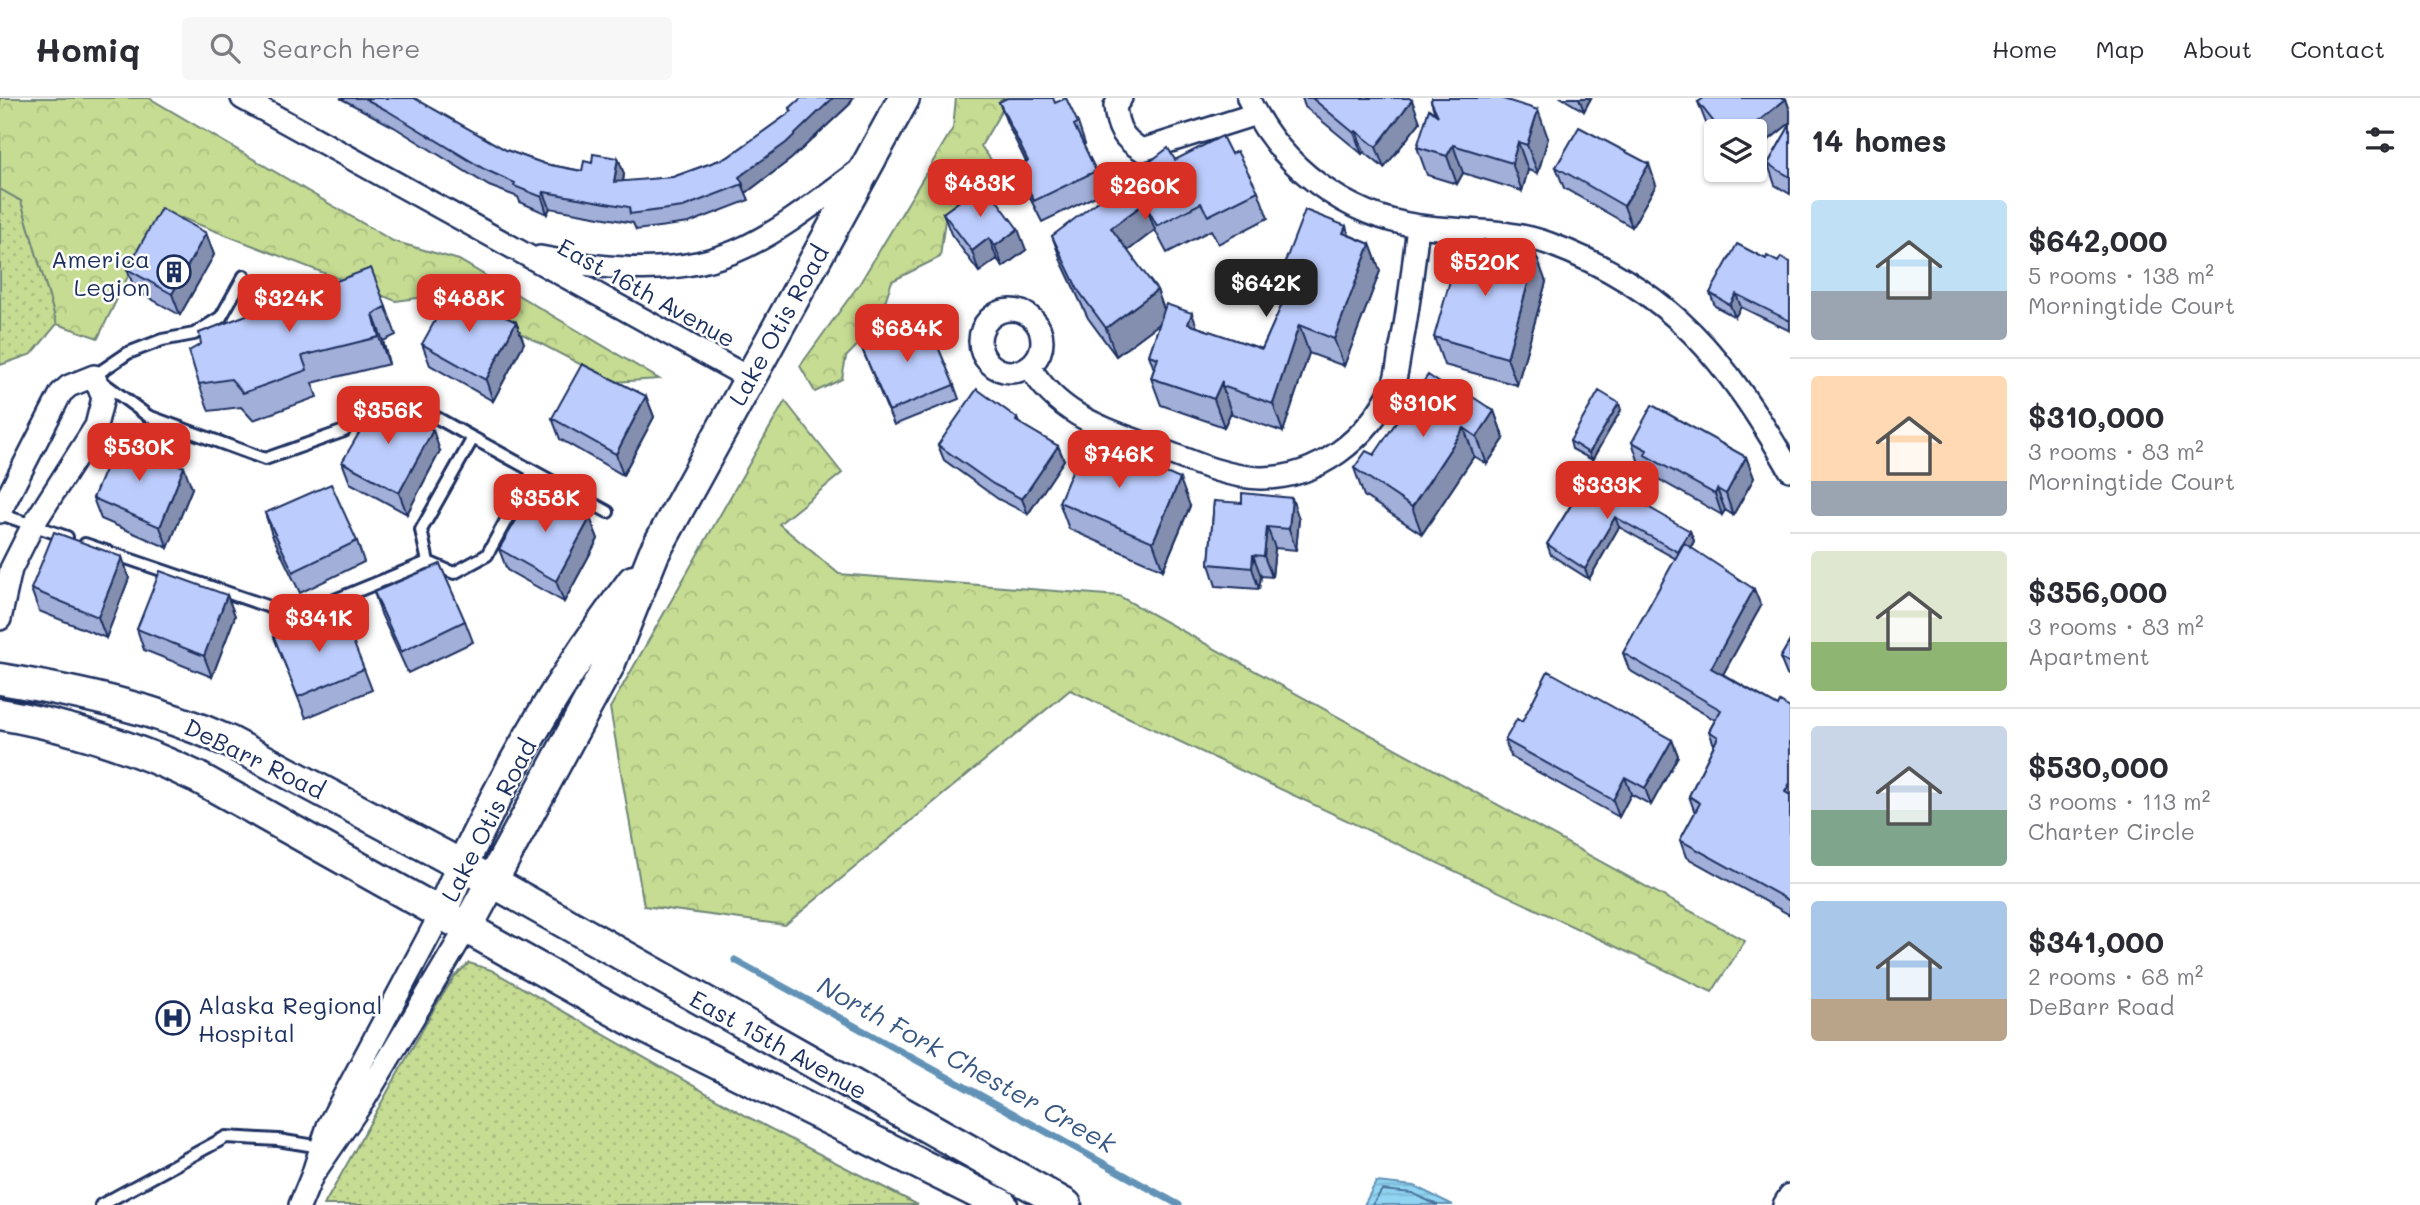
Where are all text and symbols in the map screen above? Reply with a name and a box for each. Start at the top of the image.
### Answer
search box [182,17,672,80]
text: Homiq [35,27,140,70]
icon: search [206,29,244,67]
text: Search here [262,31,420,65]
text: Home [1992,33,2057,64]
text: Map [2095,33,2144,64]
text: About [2182,33,2252,64]
text: Contact [2290,33,2385,64]
map controls [1704,119,1767,182]
button: layers [1704,119,1767,182]
text: 14 homes [1811,120,1947,160]
icon: filters [2361,121,2399,159]
pin: $483K [931,159,1029,219]
pin: $260K [1096,162,1194,222]
text: $483K [944,167,1016,197]
text: $260K [1110,170,1180,200]
text: $642,000 [2028,220,2168,260]
icon: home [1867,228,1951,312]
street label: East 16th Avenue [553,230,741,354]
pin: $520K [1436,238,1534,298]
street label: Lake Otis Road [721,239,835,411]
place label: America Legion [51,243,150,302]
text: $520K [1450,246,1520,276]
building icon: America Legion [155,253,193,291]
pin: $642K [1217,260,1315,319]
text: 5 rooms · 138 m² [2028,260,2214,290]
text: $642K [1231,267,1301,297]
pin: $324K [240,274,338,334]
pin: $488K [420,274,518,334]
text: $324K [254,282,324,312]
text: $488K [433,282,505,312]
text: Morningtide Court [2028,290,2235,320]
pin: $684K [858,304,956,364]
text: $684K [871,312,943,342]
pin: $310K [1374,380,1472,439]
pin: $356K [339,386,437,446]
text: $310K [1389,387,1457,417]
text: $356K [353,394,423,424]
text: $310,000 [2028,396,2164,436]
icon: home [1867,404,1951,488]
pin: $530K [90,424,188,483]
pin: $746K [1070,430,1168,490]
text: $530K [103,431,175,461]
text: 3 rooms · 83 m² [2028,436,2204,466]
text: $746K [1084,438,1154,468]
pin: $333K [1558,462,1656,521]
text: Morningtide Court [2028,466,2235,496]
text: $333K [1572,469,1642,499]
pin: $358K [496,474,594,534]
text: $358K [510,482,580,512]
text: $356,000 [2028,571,2167,611]
icon: home [1867,579,1951,663]
pin: $341K [270,594,368,654]
text: $341K [285,602,353,632]
text: 3 rooms · 83 m² [2028,611,2204,641]
text: Apartment [2028,641,2150,671]
street label: DeBarr Road [180,711,330,805]
street label: Lake Otis Road [434,733,542,907]
text: $530,000 [2028,746,2168,786]
icon: home [1867,754,1951,838]
text: 3 rooms · 113 m² [2028,786,2210,816]
text: Charter Circle [2028,816,2195,846]
text: $341,000 [2028,921,2164,961]
icon: home [1867,929,1951,1013]
text: 2 rooms · 68 m² [2028,961,2203,991]
water label: North Fork Chester Creek [812,968,1123,1161]
street label: East 15th Avenue [685,982,873,1106]
place label: Alaska Regional Hospital [198,989,383,1048]
text: DeBarr Road [2028,991,2174,1021]
hospital icon: Alaska Regional Hospital [154,999,192,1037]

